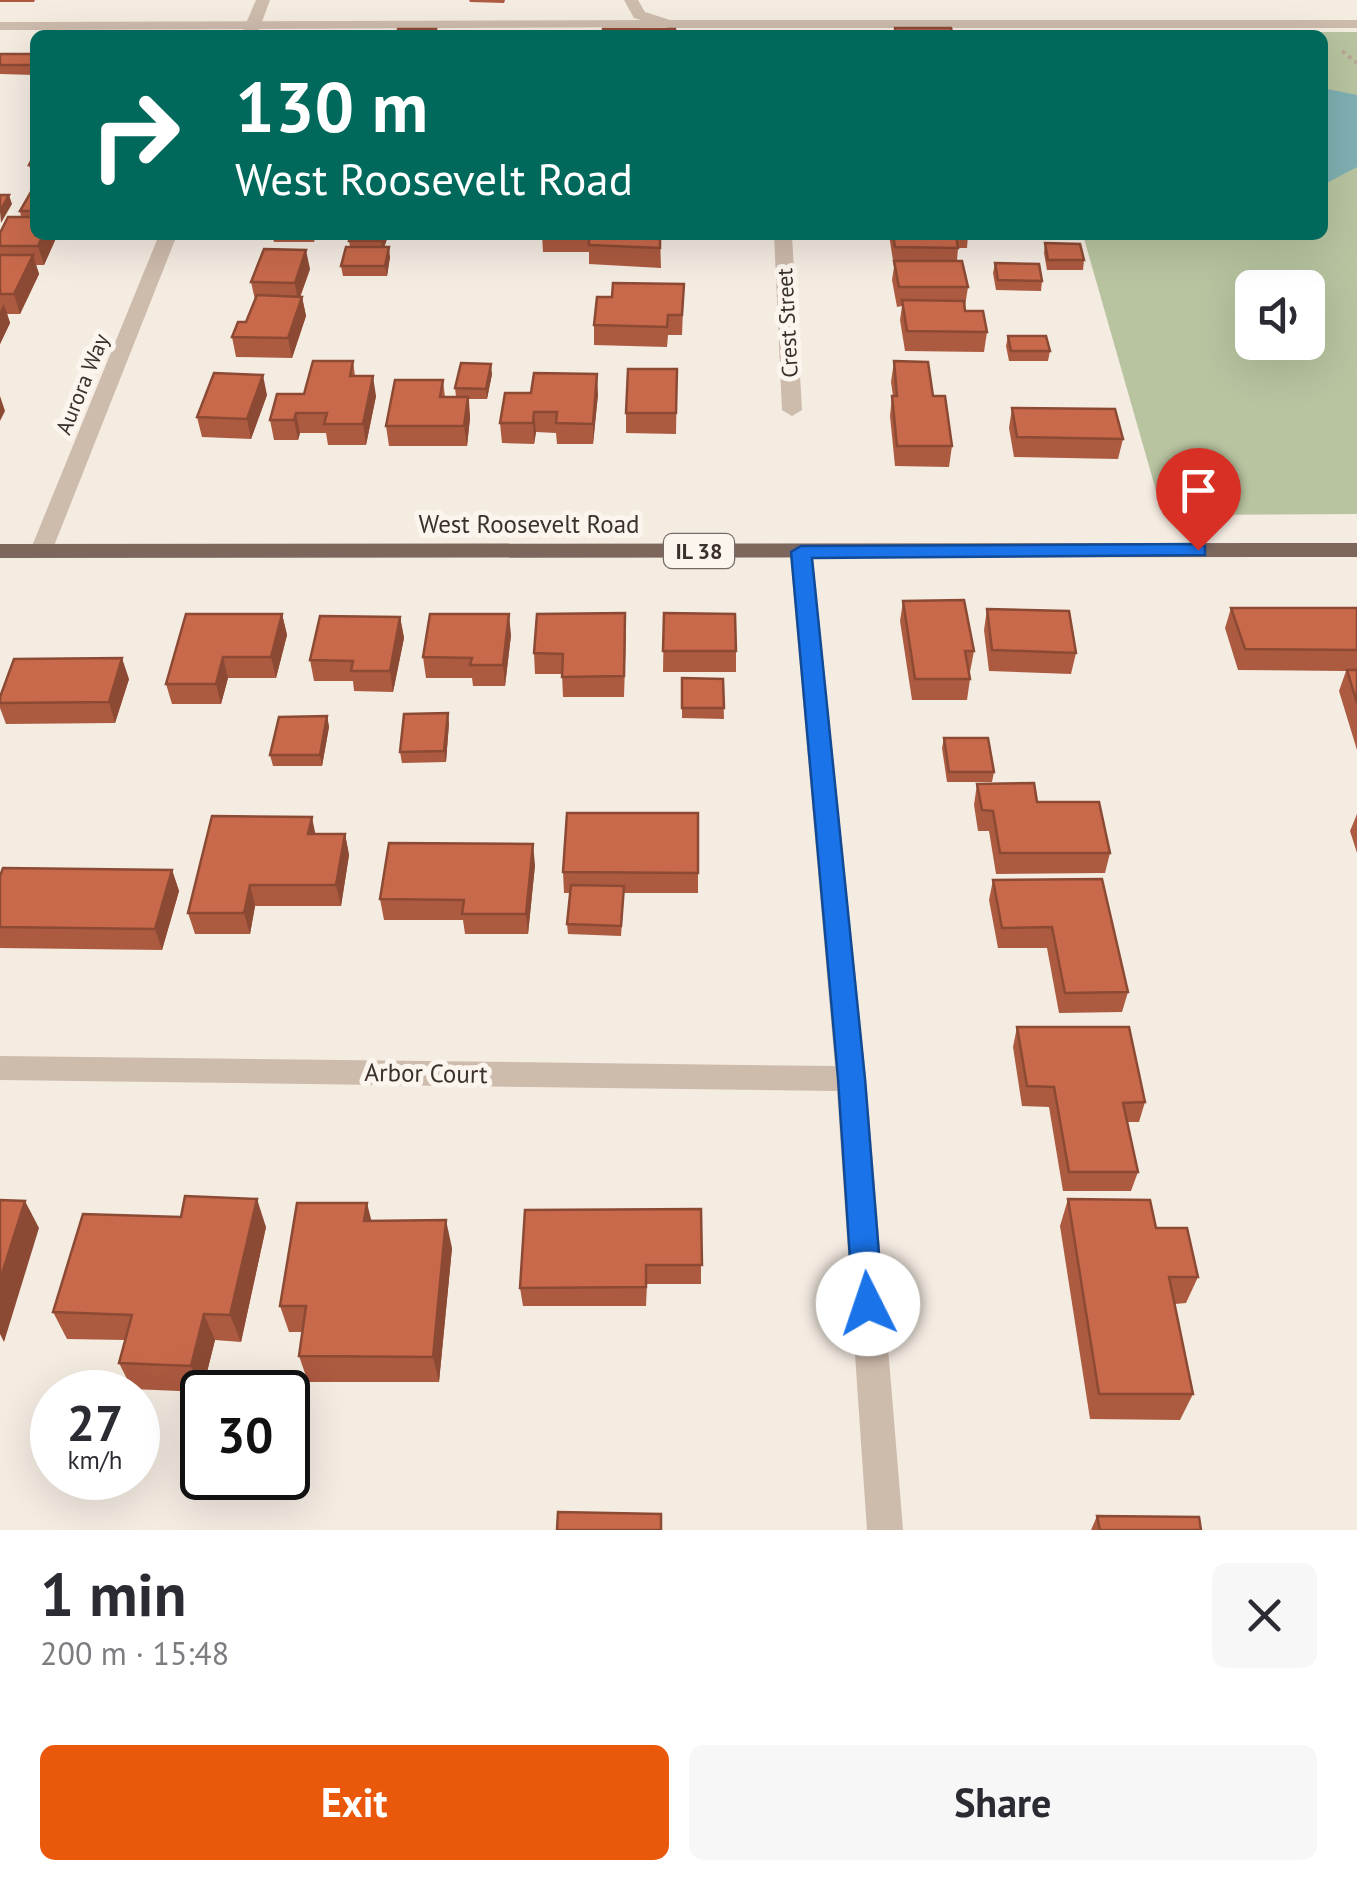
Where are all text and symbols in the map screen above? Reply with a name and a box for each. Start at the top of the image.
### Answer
text: 130 m [235,61,428,151]
icon: right [70,70,200,200]
text: West Roosevelt Road [235,149,633,207]
street label: Crest Street [770,267,804,378]
map controls [1235,270,1325,360]
button: sound [1235,270,1325,360]
street label: Aurora Way [49,329,115,439]
pin [1156,448,1241,551]
icon: arrive [1171,463,1226,518]
street label: West Roosevelt Road [418,508,640,540]
road number: IL 38 [664,534,734,568]
street label: Arbor Court [364,1056,488,1090]
position arrow [816,1252,920,1356]
speed limit sign: 30 [180,1370,310,1500]
text: 27 [67,1390,123,1455]
text: km/h [68,1444,122,1476]
text: 1 min [40,1555,186,1633]
button: close [1212,1563,1317,1668]
text: 200 m · 15:48 [40,1632,229,1674]
button: Exit [40,1745,669,1860]
button: Share [689,1745,1317,1860]

